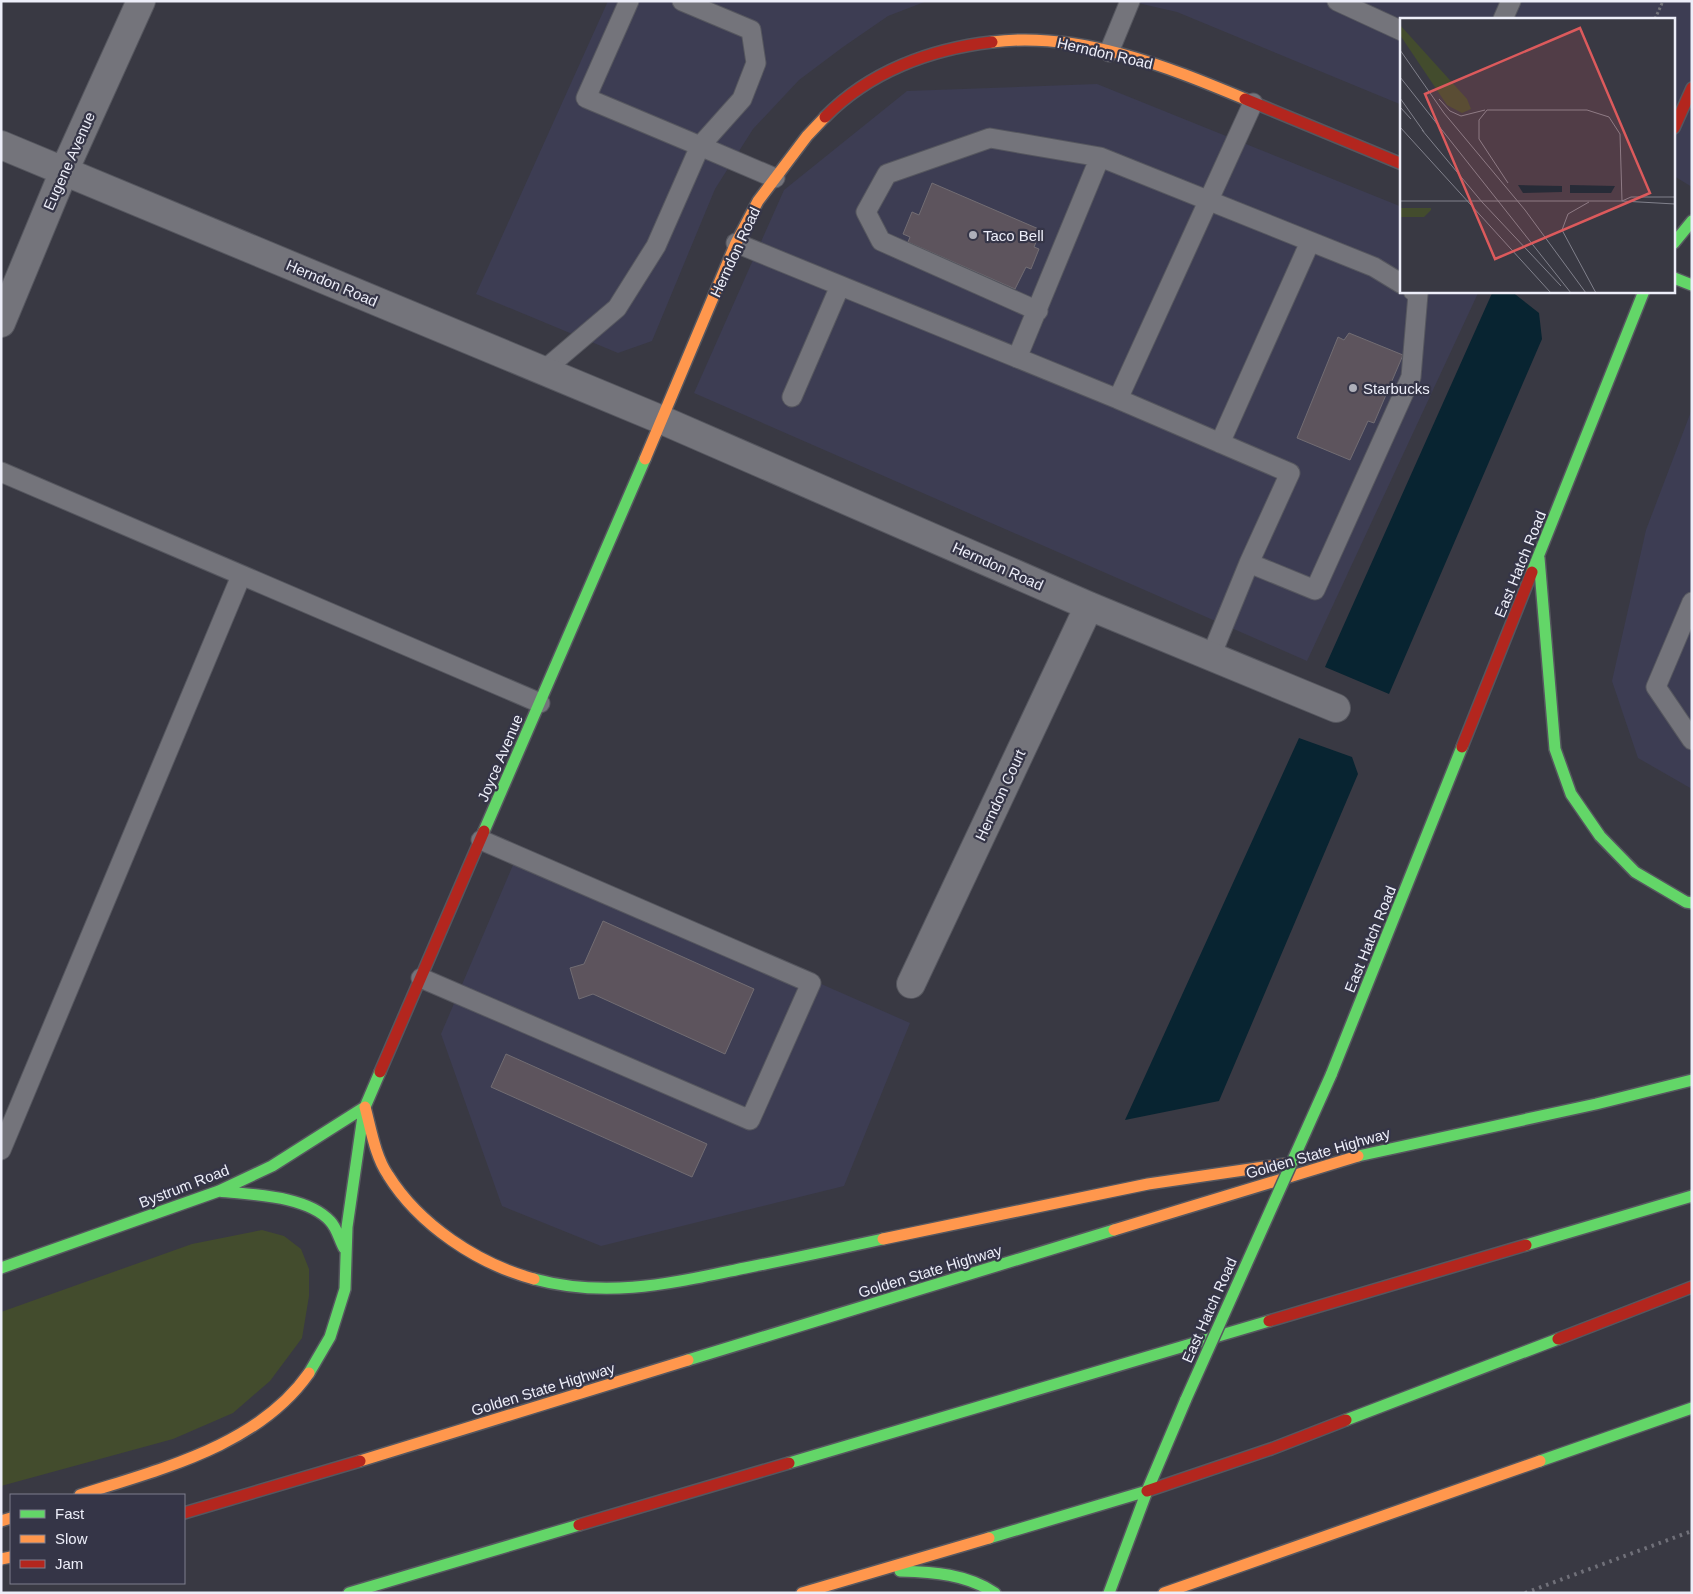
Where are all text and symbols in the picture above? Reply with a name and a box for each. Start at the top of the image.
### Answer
inset map [1400,18,1676,292]
street label: Herndon Road [1056,34,1154,72]
street label: Eugene Avenue [40,109,98,213]
street label: Herndon Road [707,204,763,300]
place label: Taco Bell [983,227,1044,244]
marker: Taco Bell [967,229,979,241]
street label: Herndon Road [284,256,380,310]
place label: Starbucks [1363,380,1430,397]
marker: Starbucks [1347,382,1359,394]
street label: East Hatch Road [1491,508,1549,620]
street label: Herndon Road [950,538,1046,594]
street label: Joyce Avenue [474,712,526,804]
street label: Herndon Court [972,746,1029,843]
street label: East Hatch Road [1341,883,1399,995]
street label: Golden State Highway [1244,1124,1393,1182]
street label: Bystrum Road [137,1161,231,1211]
street label: Golden State Highway [856,1241,1004,1301]
street label: East Hatch Road [1178,1255,1240,1365]
street label: Golden State Highway [469,1359,617,1419]
legend [10,1494,185,1584]
text: Fast [55,1505,85,1522]
text: Slow [55,1530,88,1547]
text: Jam [55,1555,83,1572]

